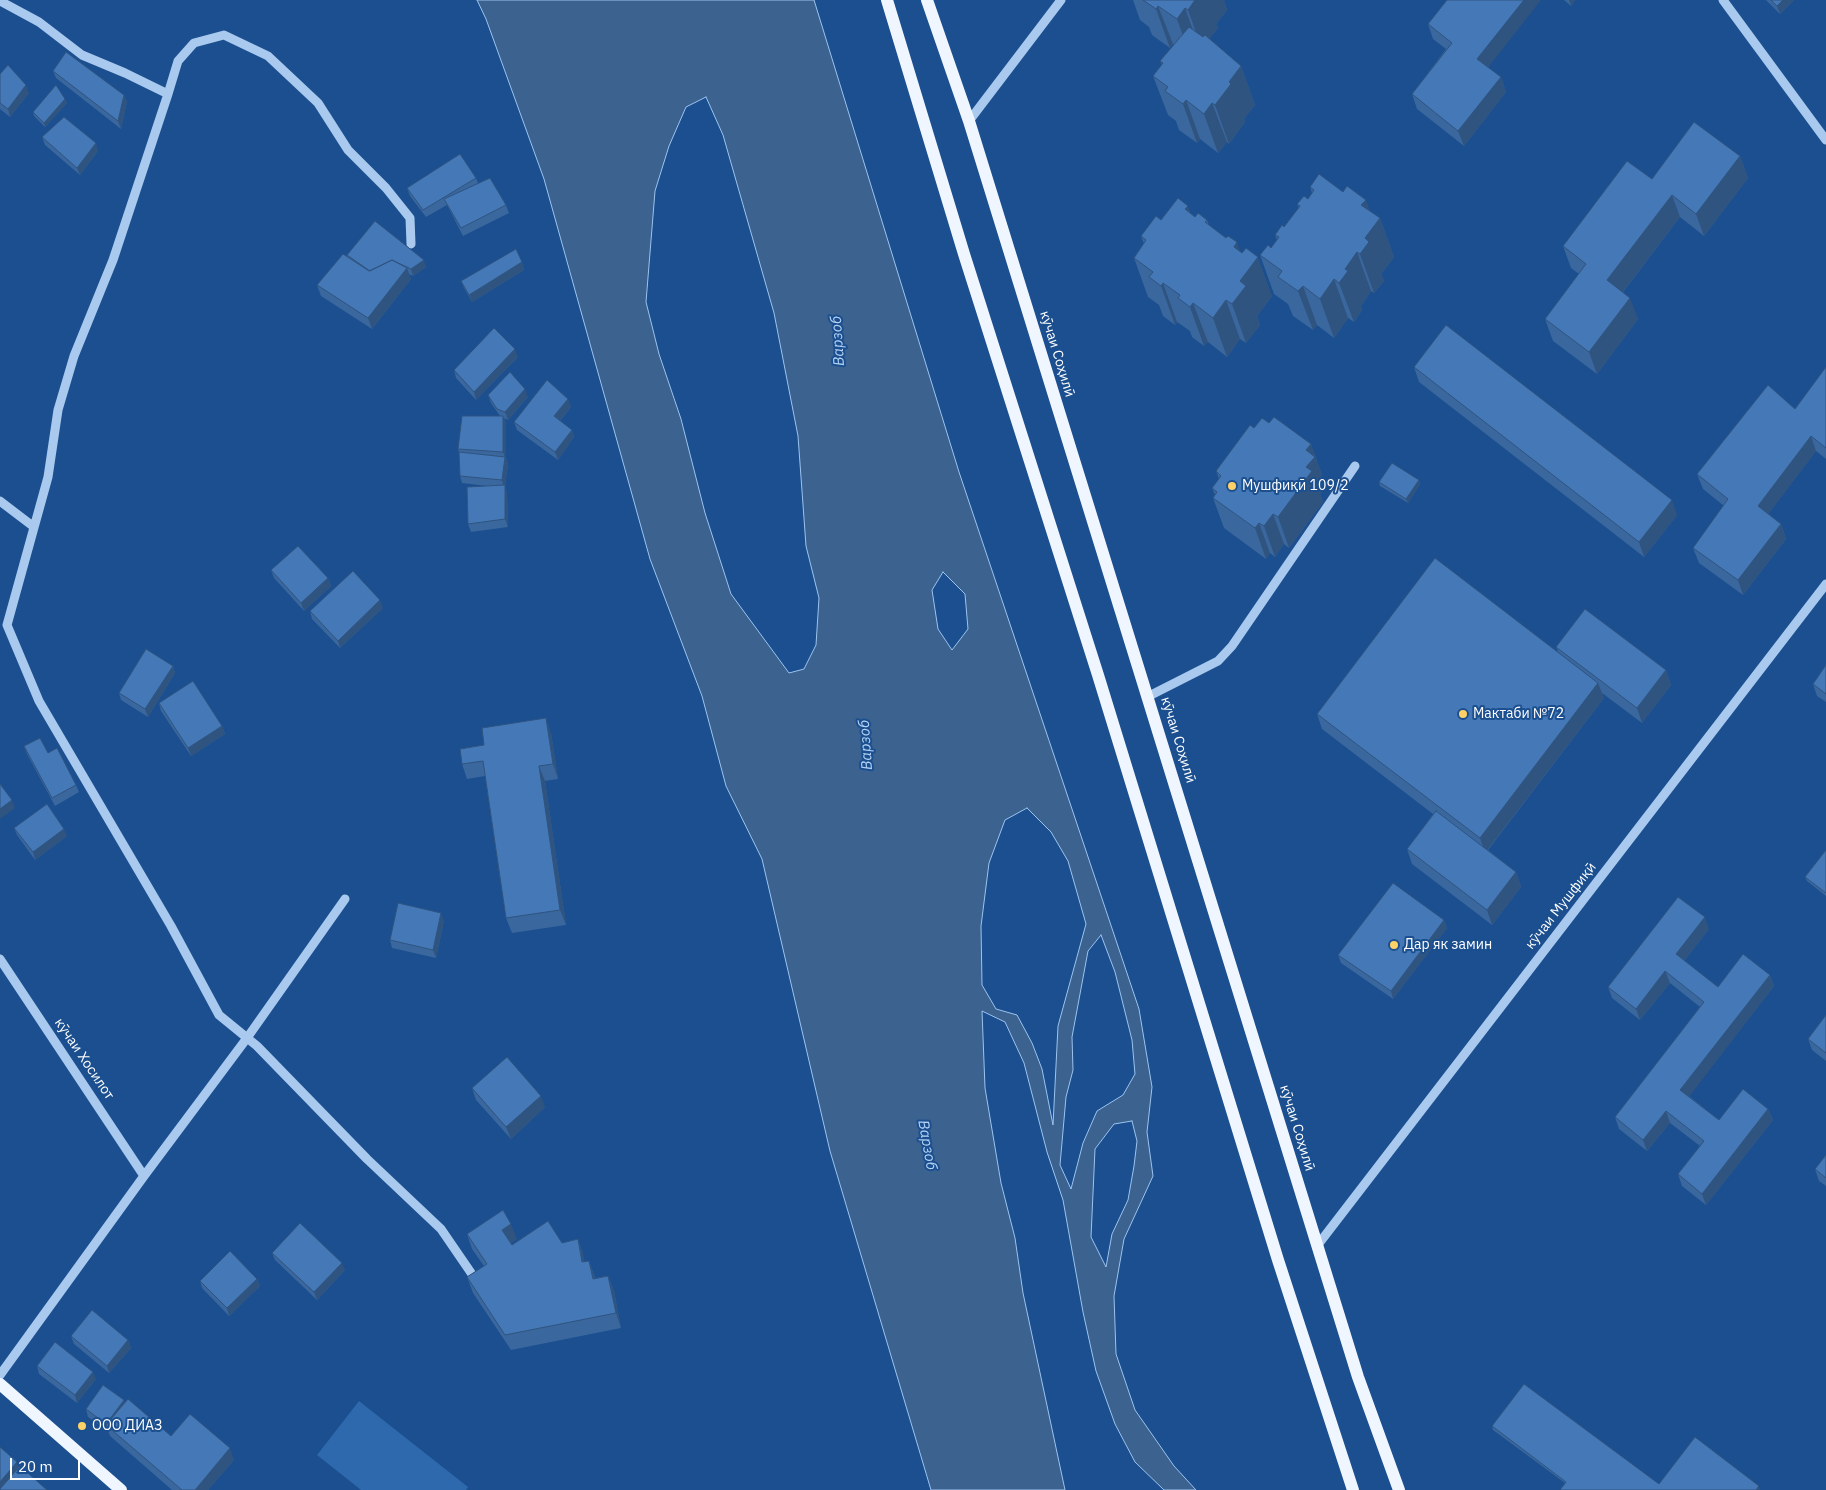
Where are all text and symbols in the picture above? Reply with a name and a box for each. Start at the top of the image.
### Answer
street label: кӯчаи Соҳилӣ [1036,309,1078,399]
water label: Варзоб [827,315,849,367]
place label: Мушфиқӣ 109/2 [1242,478,1349,494]
marker: Мушфиқӣ 109/2 [1226,480,1238,492]
street label: кӯчаи Соҳилӣ [1157,695,1199,785]
place label: Мактаби №72 [1473,706,1564,722]
marker: Мактаби №72 [1457,708,1469,720]
water label: Варзоб [855,719,877,771]
street label: кӯчаи Мушфиқӣ [1522,859,1600,953]
place label: Дар як замин [1404,937,1492,953]
marker: Дар як замин [1388,939,1400,951]
street label: кӯчаи Хосилот [51,1015,117,1103]
street label: кӯчаи Соҳилӣ [1276,1083,1318,1173]
water label: Варзоб [914,1119,940,1171]
place label: ООО ДИАЗ [92,1418,162,1434]
marker: ООО ДИАЗ [76,1420,88,1432]
scale bar [12,1448,82,1480]
text: 20 m [18,1457,53,1476]

